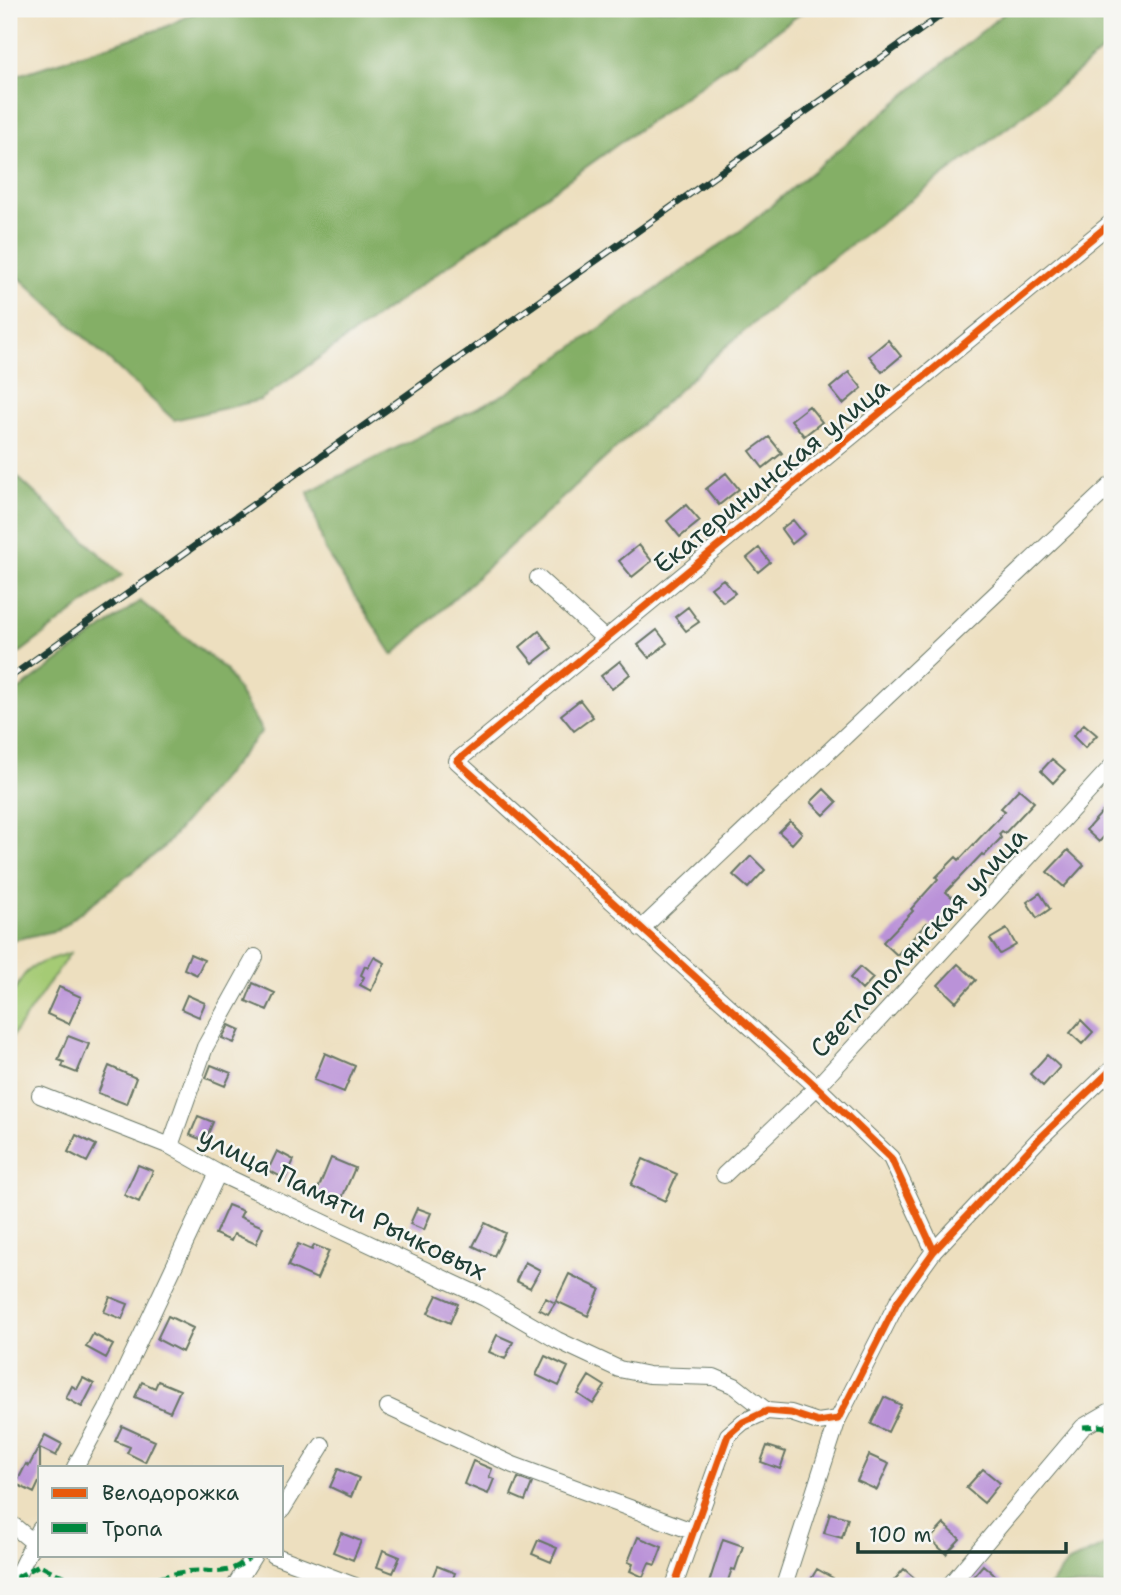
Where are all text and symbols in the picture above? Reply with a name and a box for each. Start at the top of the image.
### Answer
street label: Екатерининская улица [646,369,896,581]
street label: Светлополянская улица [802,819,1034,1065]
street label: улица Памяти Рычковых [193,1118,493,1288]
legend [38,1466,284,1556]
text: Велодорожка [102,1479,239,1507]
scale bar [858,1511,1067,1555]
text: Тропа [102,1515,162,1543]
text: 100 m [869,1521,932,1549]

